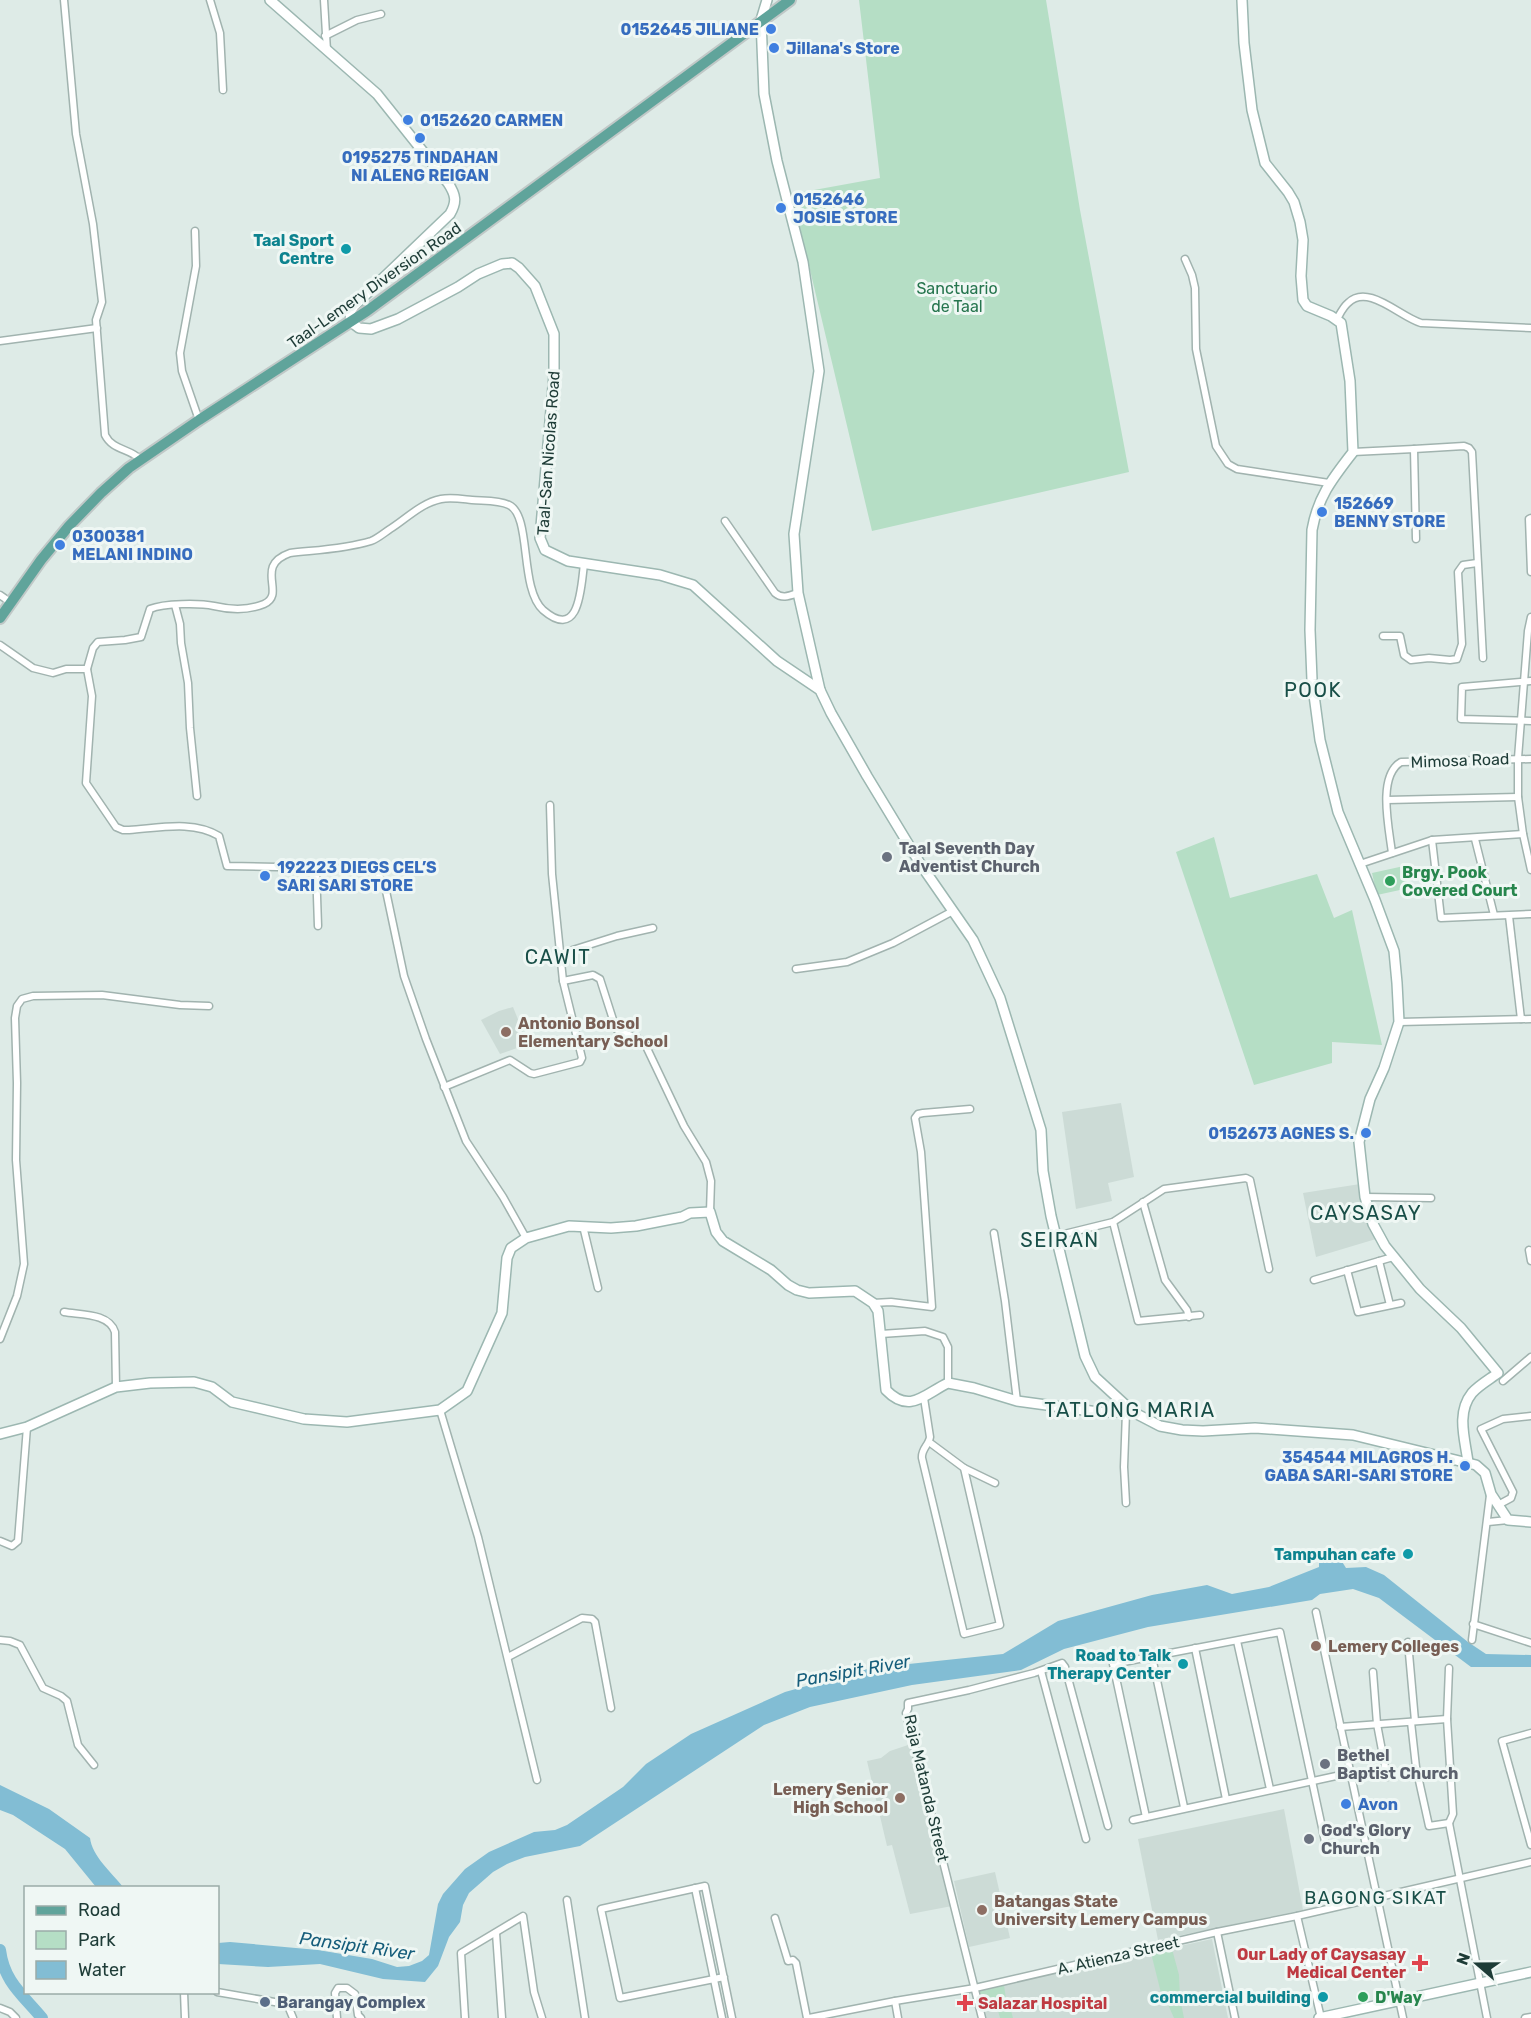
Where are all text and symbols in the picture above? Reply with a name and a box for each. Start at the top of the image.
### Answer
place label: 0152645 JILIANE [621,20,759,39]
marker: 0152645 JILIANE [764,22,778,36]
place label: Jillana's Store [786,39,900,58]
marker: Jillana's Store [767,41,781,55]
place label: 0152620 CARMEN [420,111,563,130]
marker: 0152620 CARMEN [401,113,415,127]
marker: 0195275 TINDAHAN NI ALENG REIGAN [413,131,427,145]
place label: 0195275 TINDAHAN NI ALENG REIGAN [342,148,498,185]
place label: 0152646 JOSIE STORE [793,190,898,227]
marker: 0152646 JOSIE STORE [774,201,788,215]
street label: Taal-Lemery Diversion Road [284,218,465,353]
place label: Taal Sport Centre [253,231,335,268]
marker: Taal Sport Centre [339,242,353,256]
park label: Sanctuario de Taal [916,279,998,316]
street label: Taal-San Nicolas Road [533,370,564,536]
place label: 152669 BENNY STORE [1334,494,1445,531]
marker: 152669 BENNY STORE [1315,505,1329,519]
place label: 0300381 MELANI INDINO [72,527,193,564]
marker: 0300381 MELANI INDINO [53,538,67,552]
district label: POOK [1284,678,1342,702]
street label: Mimosa Road [1410,749,1510,772]
place label: Taal Seventh Day Adventist Church [899,839,1040,876]
marker: Taal Seventh Day Adventist Church [880,850,894,864]
place label: 192223 DIEGS CEL’S SARI SARI STORE [277,858,437,895]
place label: Brgy. Pook Covered Court [1402,863,1518,900]
marker: 192223 DIEGS CEL’S SARI SARI STORE [258,869,272,883]
marker: Brgy. Pook Covered Court [1383,874,1397,888]
district label: CAWIT [525,945,591,969]
place label: Antonio Bonsol Elementary School [518,1014,668,1051]
marker: Antonio Bonsol Elementary School [499,1025,513,1039]
place label: 0152673 AGNES S. [1208,1124,1354,1143]
marker: 0152673 AGNES S. [1359,1126,1373,1140]
district label: CAYSASAY [1310,1201,1422,1225]
district label: SEIRAN [1020,1228,1100,1252]
district label: TATLONG MARIA [1044,1398,1216,1422]
place label: 354544 MILAGROS H. GABA SARI-SARI STORE [1265,1448,1453,1485]
marker: 354544 MILAGROS H. GABA SARI-SARI STORE [1458,1459,1472,1473]
place label: Tampuhan cafe [1274,1545,1396,1564]
marker: Tampuhan cafe [1401,1547,1415,1561]
place label: Lemery Colleges [1328,1637,1459,1656]
marker: Lemery Colleges [1309,1639,1323,1653]
place label: Road to Talk Therapy Center [1047,1646,1172,1683]
water label: Pansipit River [794,1650,913,1692]
marker: Road to Talk Therapy Center [1176,1657,1190,1671]
street label: Raja Matanda Street [900,1712,953,1864]
place label: Bethel Baptist Church [1337,1746,1458,1783]
marker: Bethel Baptist Church [1318,1757,1332,1771]
place label: Lemery Senior High School [773,1780,889,1817]
marker: Lemery Senior High School [893,1791,907,1805]
place label: Avon [1358,1795,1398,1814]
marker: Avon [1339,1797,1353,1811]
place label: God's Glory Church [1321,1821,1411,1858]
marker: God's Glory Church [1302,1832,1316,1846]
legend [24,1886,219,1994]
district label: BAGONG SIKAT [1304,1887,1448,1909]
place label: Batangas State University Lemery Campus [994,1892,1208,1929]
text: Road [78,1899,121,1921]
marker: Batangas State University Lemery Campus [975,1903,989,1917]
water label: Pansipit River [298,1927,417,1965]
text: Park [78,1929,116,1951]
street label: A. Atienza Street [1055,1932,1181,1979]
north arrow [1447,1934,1507,1994]
place label: Our Lady of Caysasay Medical Center [1237,1945,1407,1982]
text: N [1452,1950,1474,1968]
marker: Our Lady of Caysasay Medical Center [1411,1954,1429,1972]
text: Water [78,1959,126,1981]
place label: commercial building [1150,1988,1311,2007]
place label: D'Way [1375,1988,1422,2007]
marker: commercial building [1316,1990,1330,2004]
marker: D'Way [1356,1990,1370,2004]
place label: Barangay Complex [277,1993,426,2012]
marker: Salazar Hospital [956,1994,974,2012]
place label: Salazar Hospital [978,1994,1107,2013]
marker: Barangay Complex [258,1995,272,2009]

